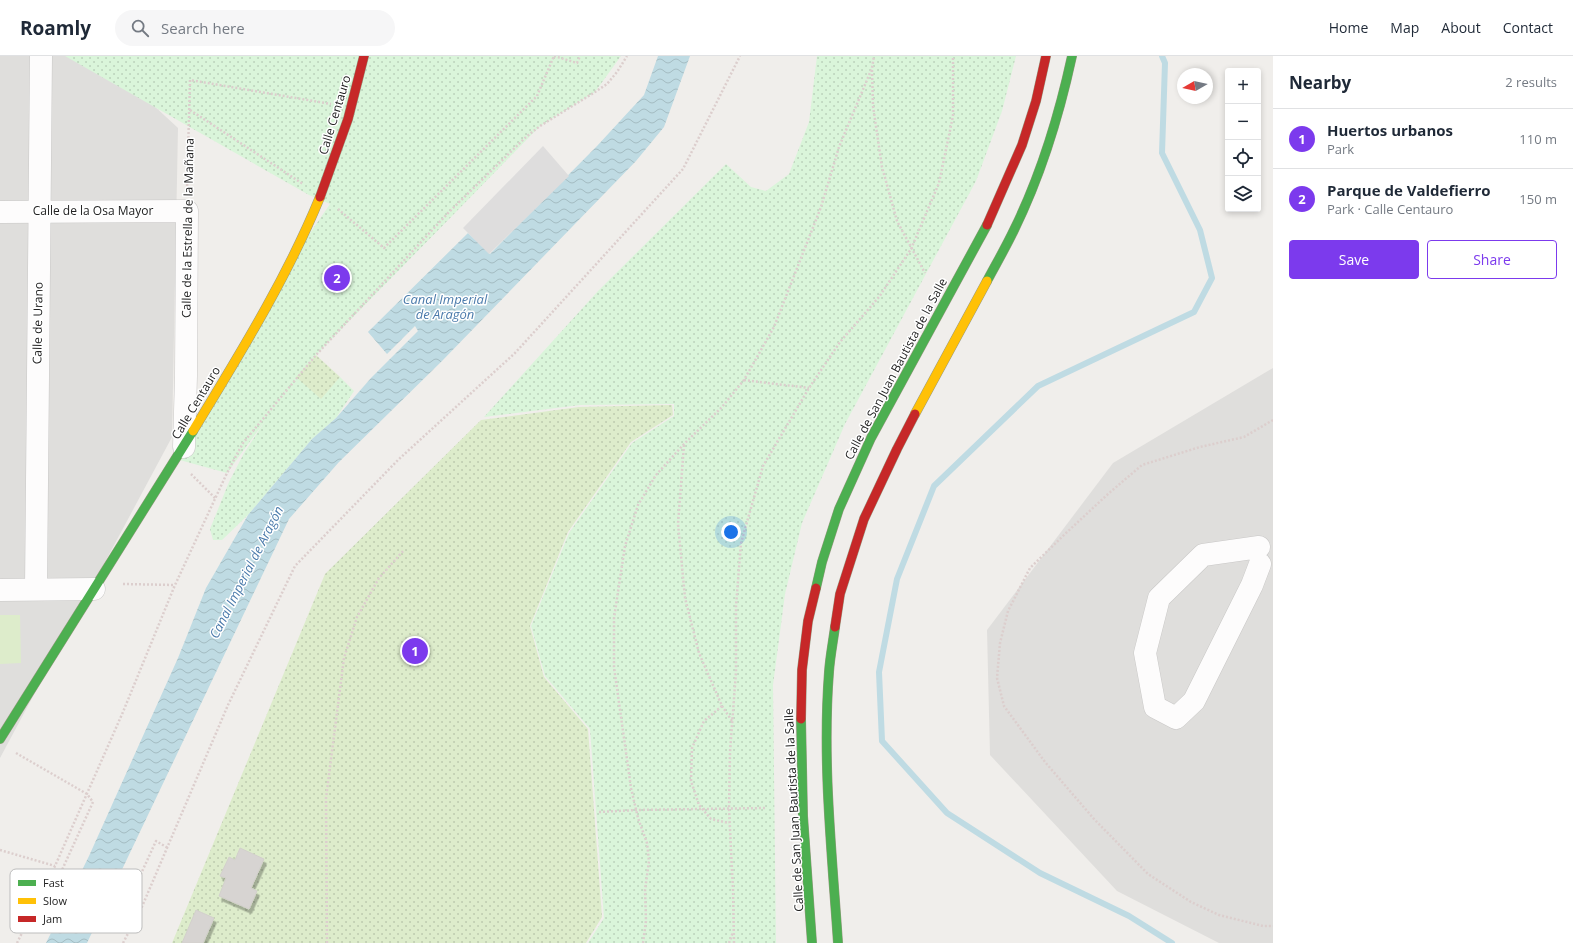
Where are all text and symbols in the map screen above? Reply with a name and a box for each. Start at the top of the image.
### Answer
search box [115,10,395,46]
text: Roamly [20,15,91,41]
icon: search [129,17,151,39]
text: Search here [161,18,245,38]
text: Home [1329,18,1368,37]
text: Map [1390,18,1419,37]
text: About [1441,18,1481,37]
text: Contact [1503,18,1553,37]
north arrow [1177,68,1213,104]
map controls [1225,68,1261,212]
button: + [1225,68,1261,104]
text: Nearby [1289,71,1351,94]
street label: Calle Centauro [314,73,355,157]
text: 2 results [1505,73,1557,91]
button: − [1225,104,1261,140]
text: Huertos urbanos [1327,120,1453,140]
text: 1 [1298,130,1306,148]
text: 110 m [1519,130,1557,148]
street label: Calle de la Estrella de la Mañana [177,138,198,318]
button: locate [1225,140,1261,176]
text: Park [1327,140,1354,158]
button: layers [1225,176,1261,212]
text: Parque de Valdefierro [1327,180,1491,200]
text: 2 [1298,190,1306,208]
text: 150 m [1519,190,1557,208]
text: Park · Calle Centauro [1327,200,1453,218]
street label: Calle de la Osa Mayor [33,202,153,219]
button: Save [1289,240,1419,279]
button: Share [1427,240,1557,279]
pin: 2 [324,263,350,293]
street label: Calle de San Juan Bautista de la Salle [840,275,951,463]
street label: Calle de Urano [28,282,47,364]
water label: Canal Imperial de Aragón [403,290,488,323]
street label: Calle Centauro [167,363,224,442]
water label: Canal Imperial de Aragón [205,503,287,641]
your location [721,522,741,542]
pin: 1 [402,636,428,666]
street label: Calle de San Juan Bautista de la Salle [780,708,807,912]
legend [10,869,142,933]
text: Fast [43,875,64,890]
text: Slow [43,893,67,908]
text: Jam [42,911,62,926]

